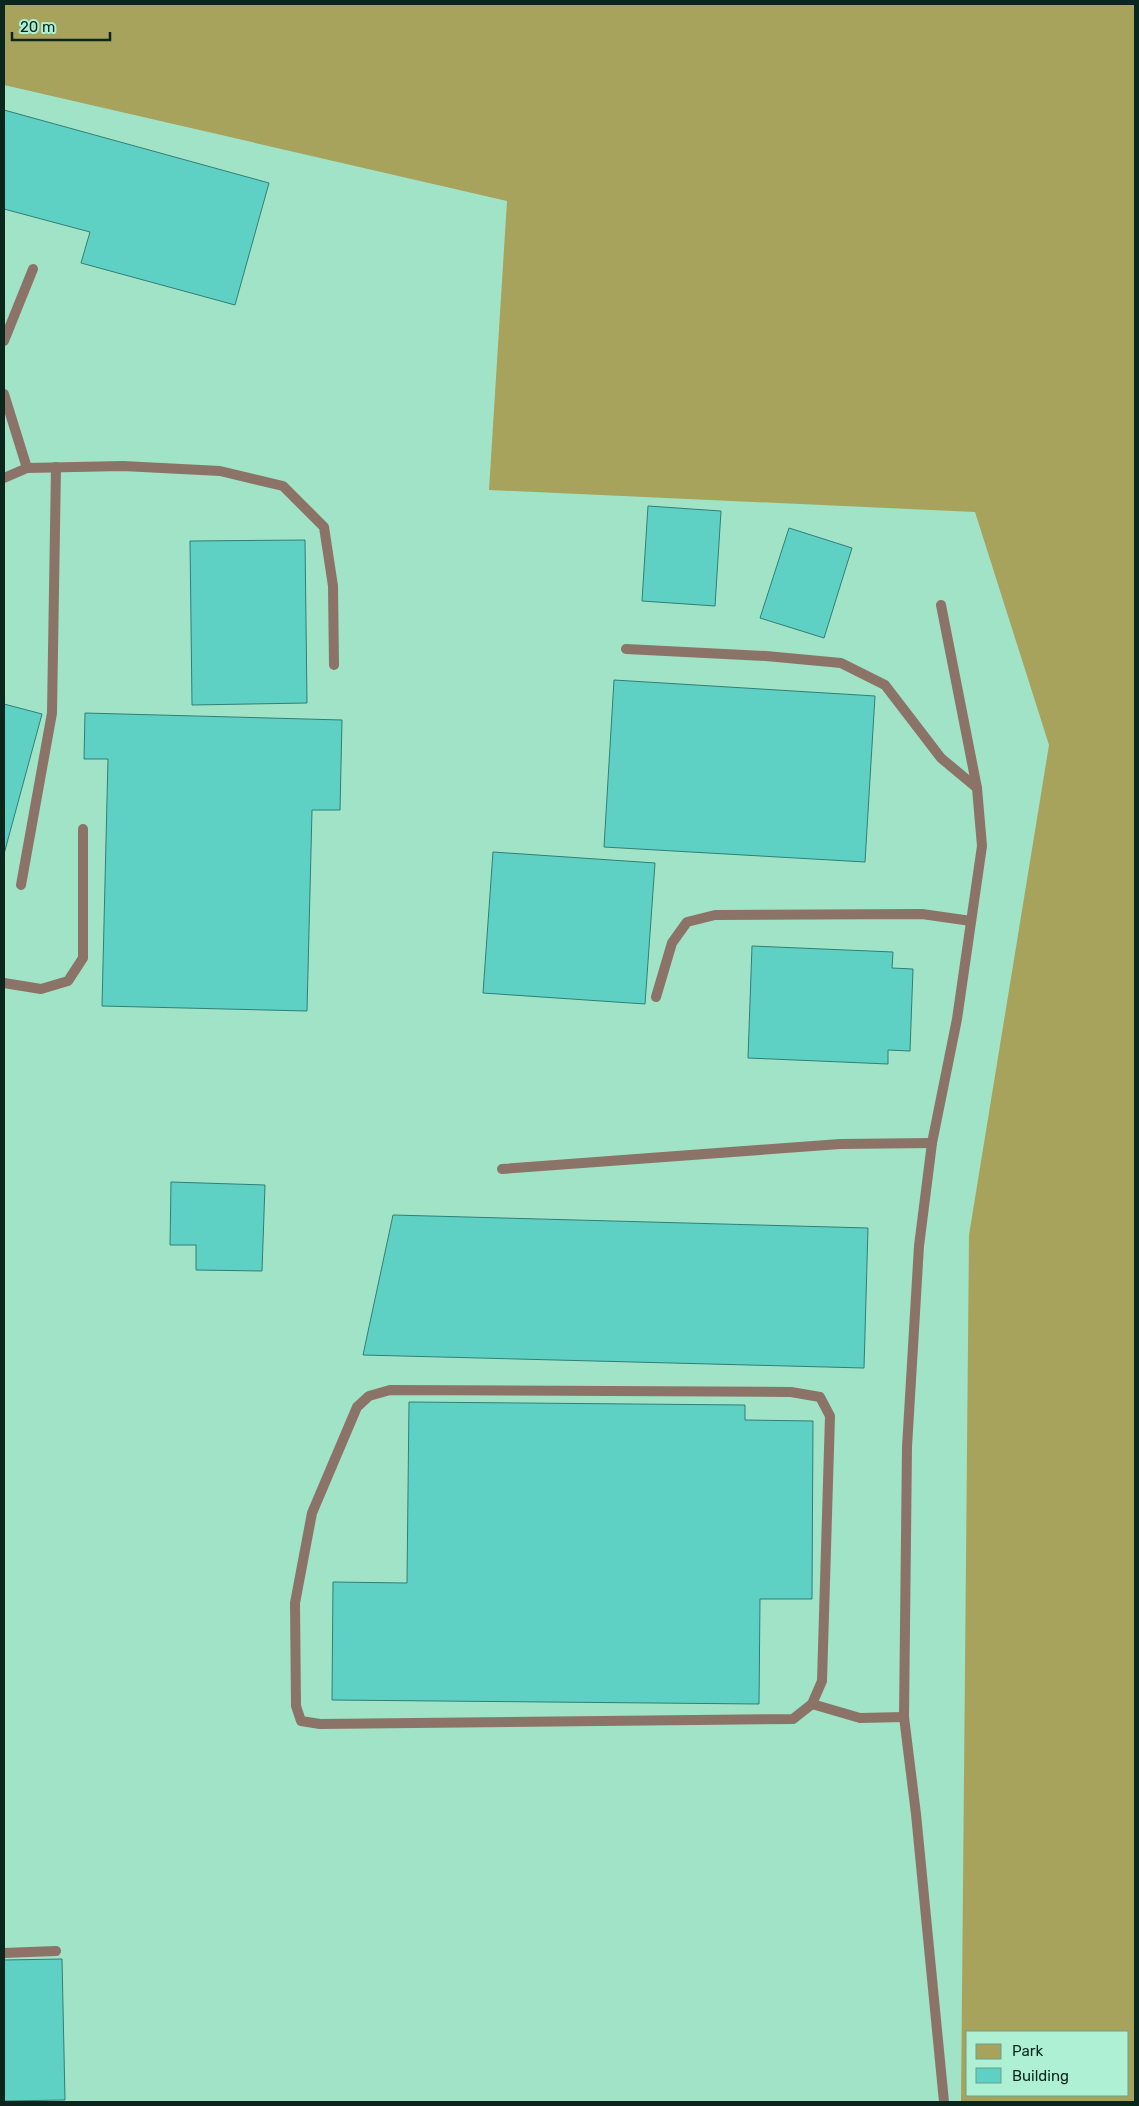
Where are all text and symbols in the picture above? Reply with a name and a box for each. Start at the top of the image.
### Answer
scale bar [12,10,110,42]
text: 20 m [20,18,55,36]
legend [966,2031,1129,2096]
text: Park [1012,2042,1043,2060]
text: Building [1012,2067,1069,2085]

